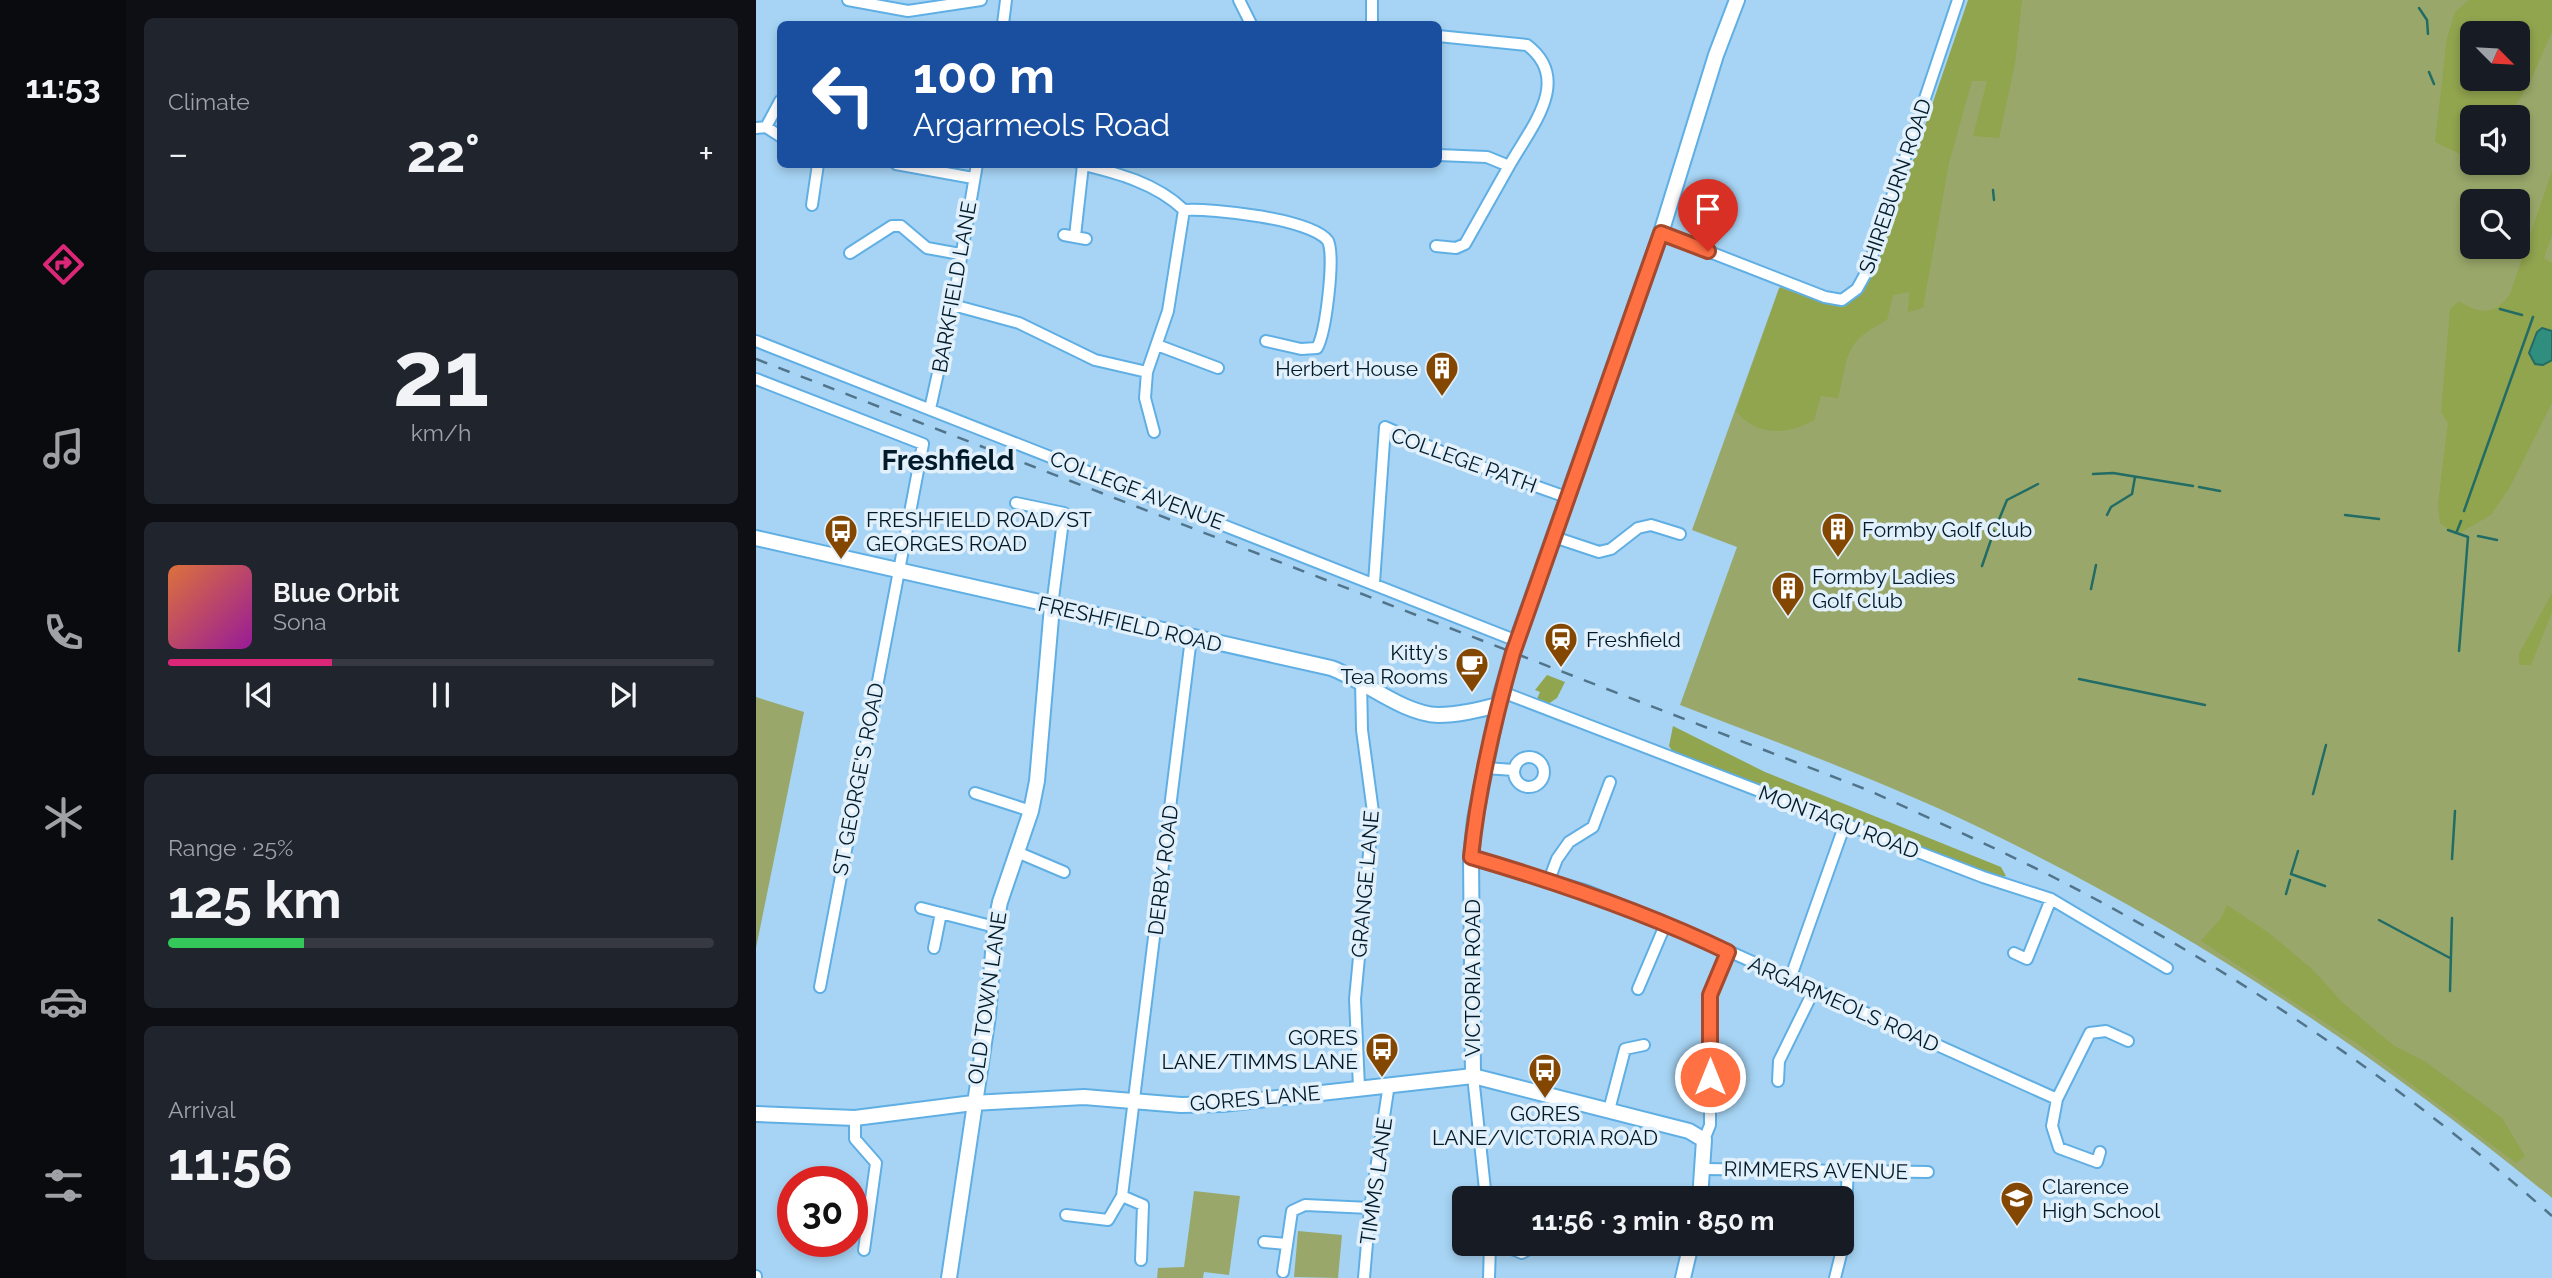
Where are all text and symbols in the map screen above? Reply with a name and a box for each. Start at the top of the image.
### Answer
north arrow [2460,21,2530,91]
map controls [2460,21,2530,259]
text: 100 m [913,47,1055,104]
icon: left [798,49,889,140]
text: 11:53 [25,68,101,105]
text: Climate [168,88,250,115]
street label: SHIREBURN ROAD [1853,95,1937,277]
button: sound [2460,105,2530,175]
text: Argarmeols Road [913,106,1170,143]
text: 22° [407,123,480,184]
text: − [168,131,188,176]
text: + [698,131,714,176]
pin [1678,179,1738,251]
button: search [2460,189,2530,259]
icon: arrive [1689,190,1727,228]
street label: BARKFIELD LANE [927,199,981,375]
icon: directions [39,240,88,289]
text: 21 [393,320,489,427]
building icon: Herbert House [1423,349,1461,398]
place label: Herbert House [1275,356,1418,381]
text: km/h [411,419,471,446]
street label: COLLEGE PATH [1388,422,1540,498]
icon: music [39,424,88,473]
district label: Freshfield [881,444,1015,477]
street label: COLLEGE AVENUE [1046,445,1228,535]
place label: FRESHFIELD ROAD/ST GEORGES ROAD [866,507,1092,556]
building icon: Formby Golf Club [1819,510,1857,559]
bus stop icon: FRESHFIELD ROAD/ST GEORGES ROAD [822,512,860,561]
place label: Formby Golf Club [1862,517,2032,542]
place label: Formby Ladies Golf Club [1812,564,1955,613]
building icon: Formby Ladies Golf Club [1769,569,1807,618]
text: Blue Orbit [273,578,400,608]
street label: FRESHFIELD ROAD [1036,591,1224,657]
icon: phone [39,608,88,657]
text: Sona [273,608,327,635]
station icon: Freshfield [1542,620,1580,669]
place label: Freshfield [1586,627,1681,652]
place label: Kitty's Tea Rooms [1341,640,1448,689]
cafe icon: Kitty's Tea Rooms [1453,645,1491,694]
icon: previous [240,676,278,714]
icon: pause [422,676,460,714]
icon: next [604,676,642,714]
street label: ST GEORGE'S ROAD [827,681,889,877]
street label: MONTAGU ROAD [1755,780,1923,864]
icon: climate [39,793,88,842]
street label: DERBY ROAD [1143,803,1183,937]
street label: GRANGE LANE [1346,809,1384,959]
text: Range · 25% [168,834,294,861]
text: 125 km [168,869,342,930]
street label: VICTORIA ROAD [1460,899,1485,1057]
street label: OLD TOWN LANE [962,910,1012,1086]
street label: ARGARMEOLS ROAD [1745,951,1943,1057]
icon: car [39,977,88,1026]
place label: GORES LANE/TIMMS LANE [1161,1025,1358,1074]
bus stop icon: GORES LANE/TIMMS LANE [1363,1030,1401,1079]
position arrow [1673,1040,1747,1114]
bus stop icon: GORES LANE/VICTORIA ROAD [1526,1051,1564,1100]
street label: GORES LANE [1189,1080,1321,1116]
text: Arrival [168,1096,235,1123]
place label: GORES LANE/VICTORIA ROAD [1432,1101,1658,1150]
street label: TIMMS LANE [1355,1116,1397,1246]
text: 11:56 [168,1131,293,1192]
street label: RIMMERS AVENUE [1724,1156,1908,1184]
icon: filters [39,1161,88,1210]
speed limit sign: 30 [777,1166,868,1257]
place label: Clarence High School [2042,1174,2160,1223]
school or university icon: Clarence High School [1998,1179,2036,1228]
text: 11:56 · 3 min · 850 m [1532,1206,1774,1236]

